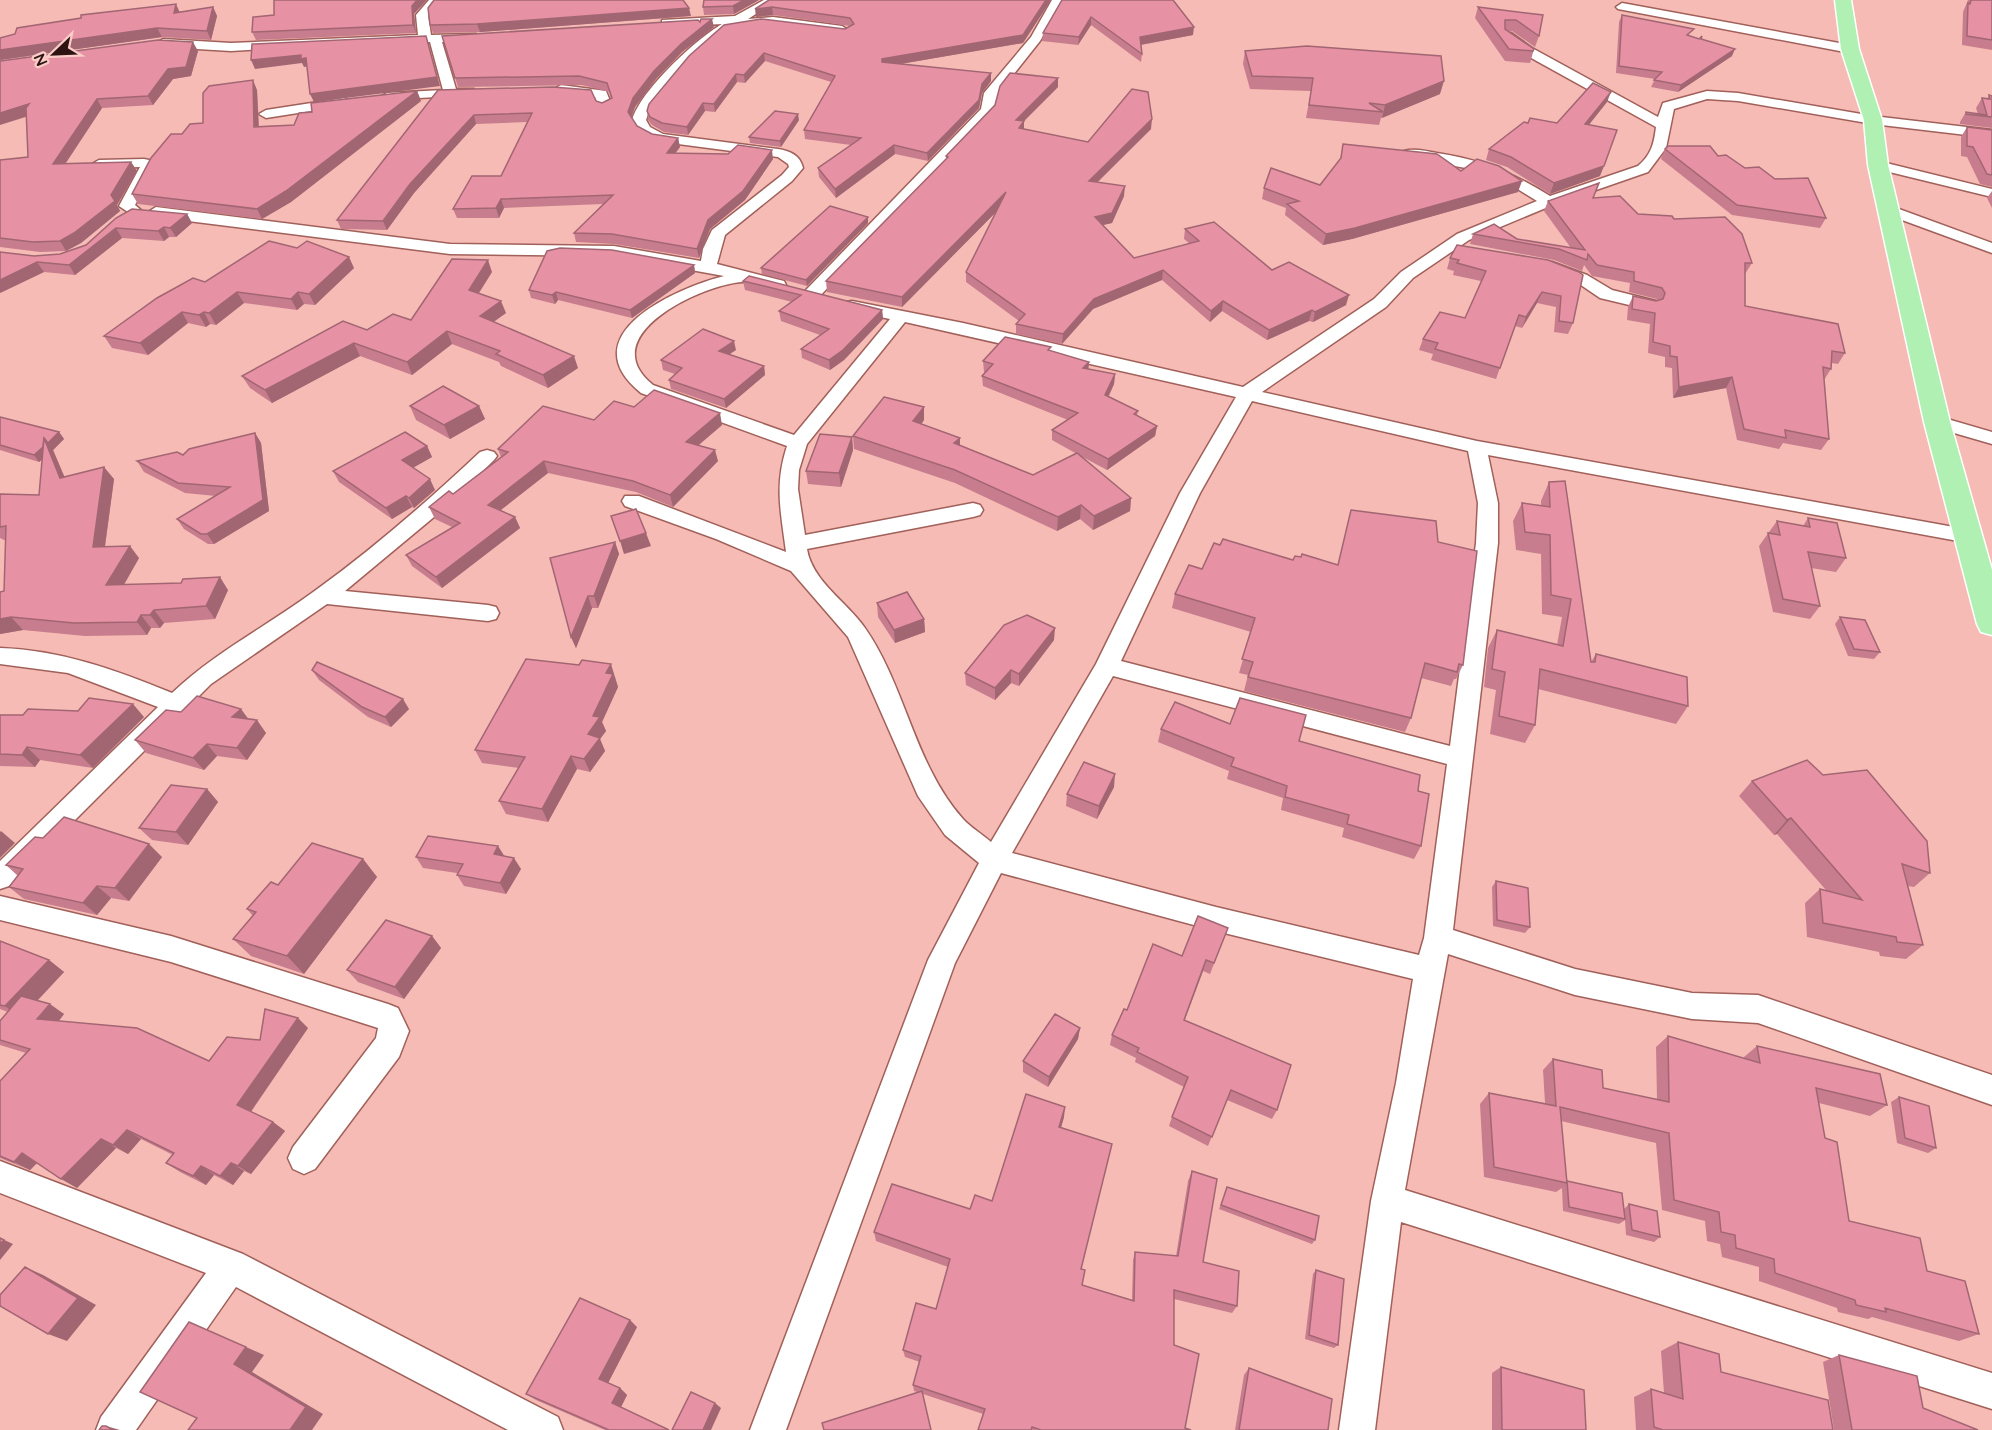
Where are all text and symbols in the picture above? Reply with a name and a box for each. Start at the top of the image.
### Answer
north arrow [24,24,84,84]
text: N [29,51,52,69]

